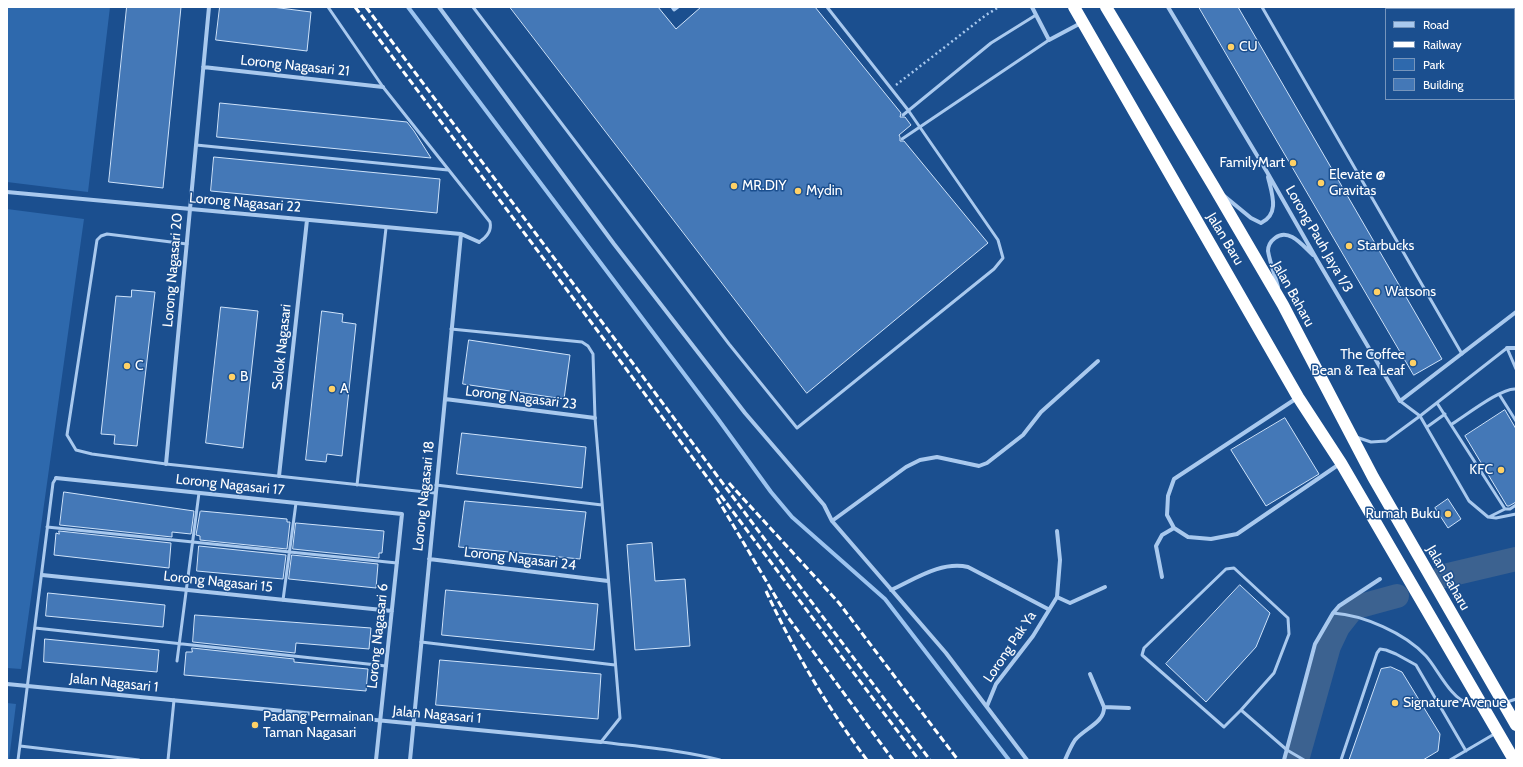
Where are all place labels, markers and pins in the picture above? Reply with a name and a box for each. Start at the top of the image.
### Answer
place label: CU [1239,39,1258,55]
marker: CU [1226,42,1236,52]
place label: FamilyMart [1219,155,1285,171]
marker: FamilyMart [1288,158,1298,168]
place label: Elevate @ Gravitas [1329,167,1386,200]
place label: MR.DIY [742,178,786,194]
marker: Elevate @ Gravitas [1316,178,1326,188]
marker: MR.DIY [729,181,739,191]
place label: Mydin [806,183,843,199]
marker: Mydin [793,186,803,196]
place label: Starbucks [1357,238,1414,254]
marker: Starbucks [1344,241,1354,251]
place label: Watsons [1385,284,1436,300]
marker: Watsons [1372,287,1382,297]
place label: The Coffee Bean & Tea Leaf [1311,347,1405,380]
place label: C [135,358,144,374]
marker: The Coffee Bean & Tea Leaf [1408,358,1418,368]
marker: C [122,361,132,371]
place label: B [240,369,248,385]
marker: B [227,372,237,382]
place label: A [340,381,349,397]
marker: A [327,384,337,394]
place label: KFC [1469,462,1493,478]
marker: KFC [1496,465,1506,475]
place label: Rumah Buku [1365,506,1440,522]
marker: Rumah Buku [1443,509,1453,519]
place label: Signature Avenue [1403,695,1506,711]
marker: Signature Avenue [1390,698,1400,708]
place label: Padang Permainan Taman Nagasari [263,709,374,742]
marker: Padang Permainan Taman Nagasari [250,720,260,730]

